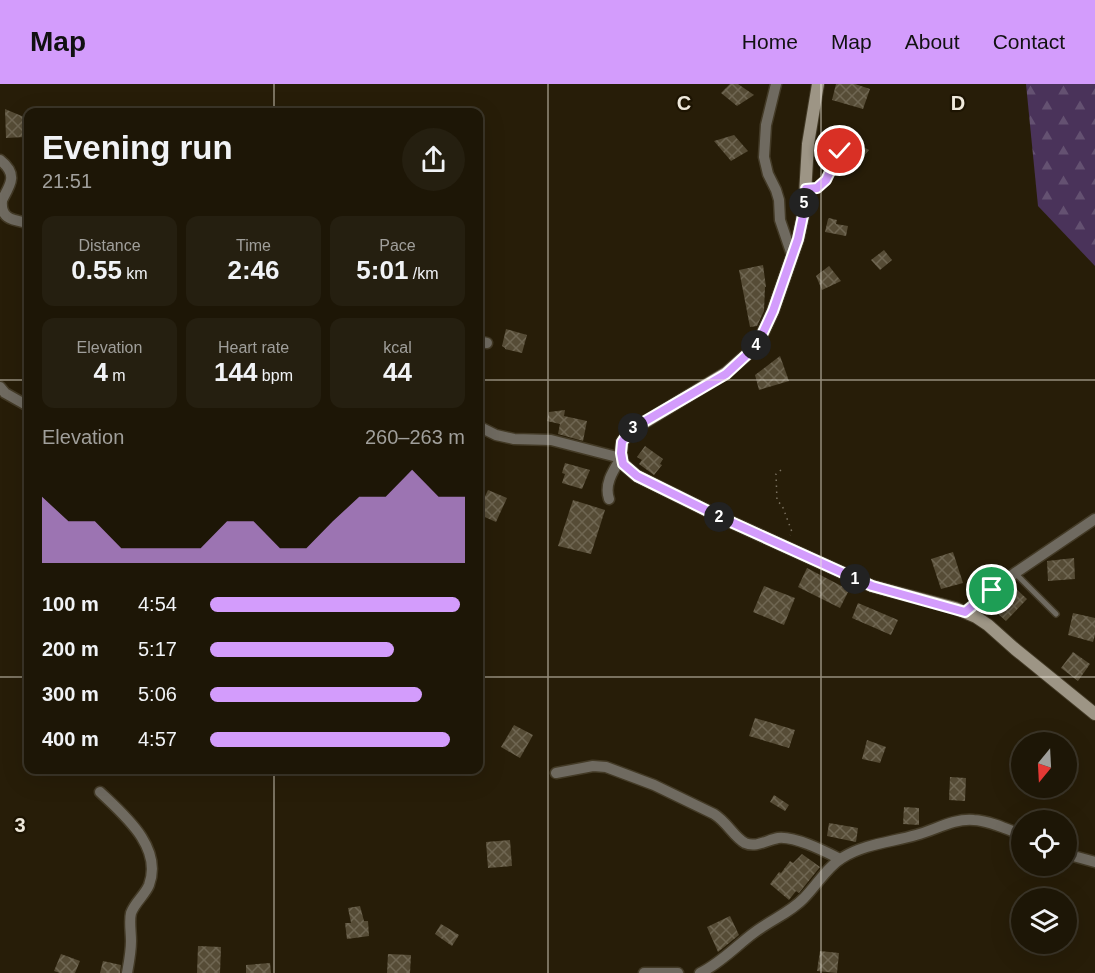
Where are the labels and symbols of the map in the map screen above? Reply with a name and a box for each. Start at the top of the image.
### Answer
text: C [677,92,691,114]
text: D [951,92,965,114]
pin [814,125,865,176]
pin: 5 [789,188,819,218]
pin: 4 [741,330,771,360]
pin: 3 [618,413,648,443]
pin: 2 [704,502,734,532]
pin: 1 [840,564,870,594]
pin [966,564,1017,615]
north arrow [1011,732,1077,798]
text: 3 [14,814,26,836]

